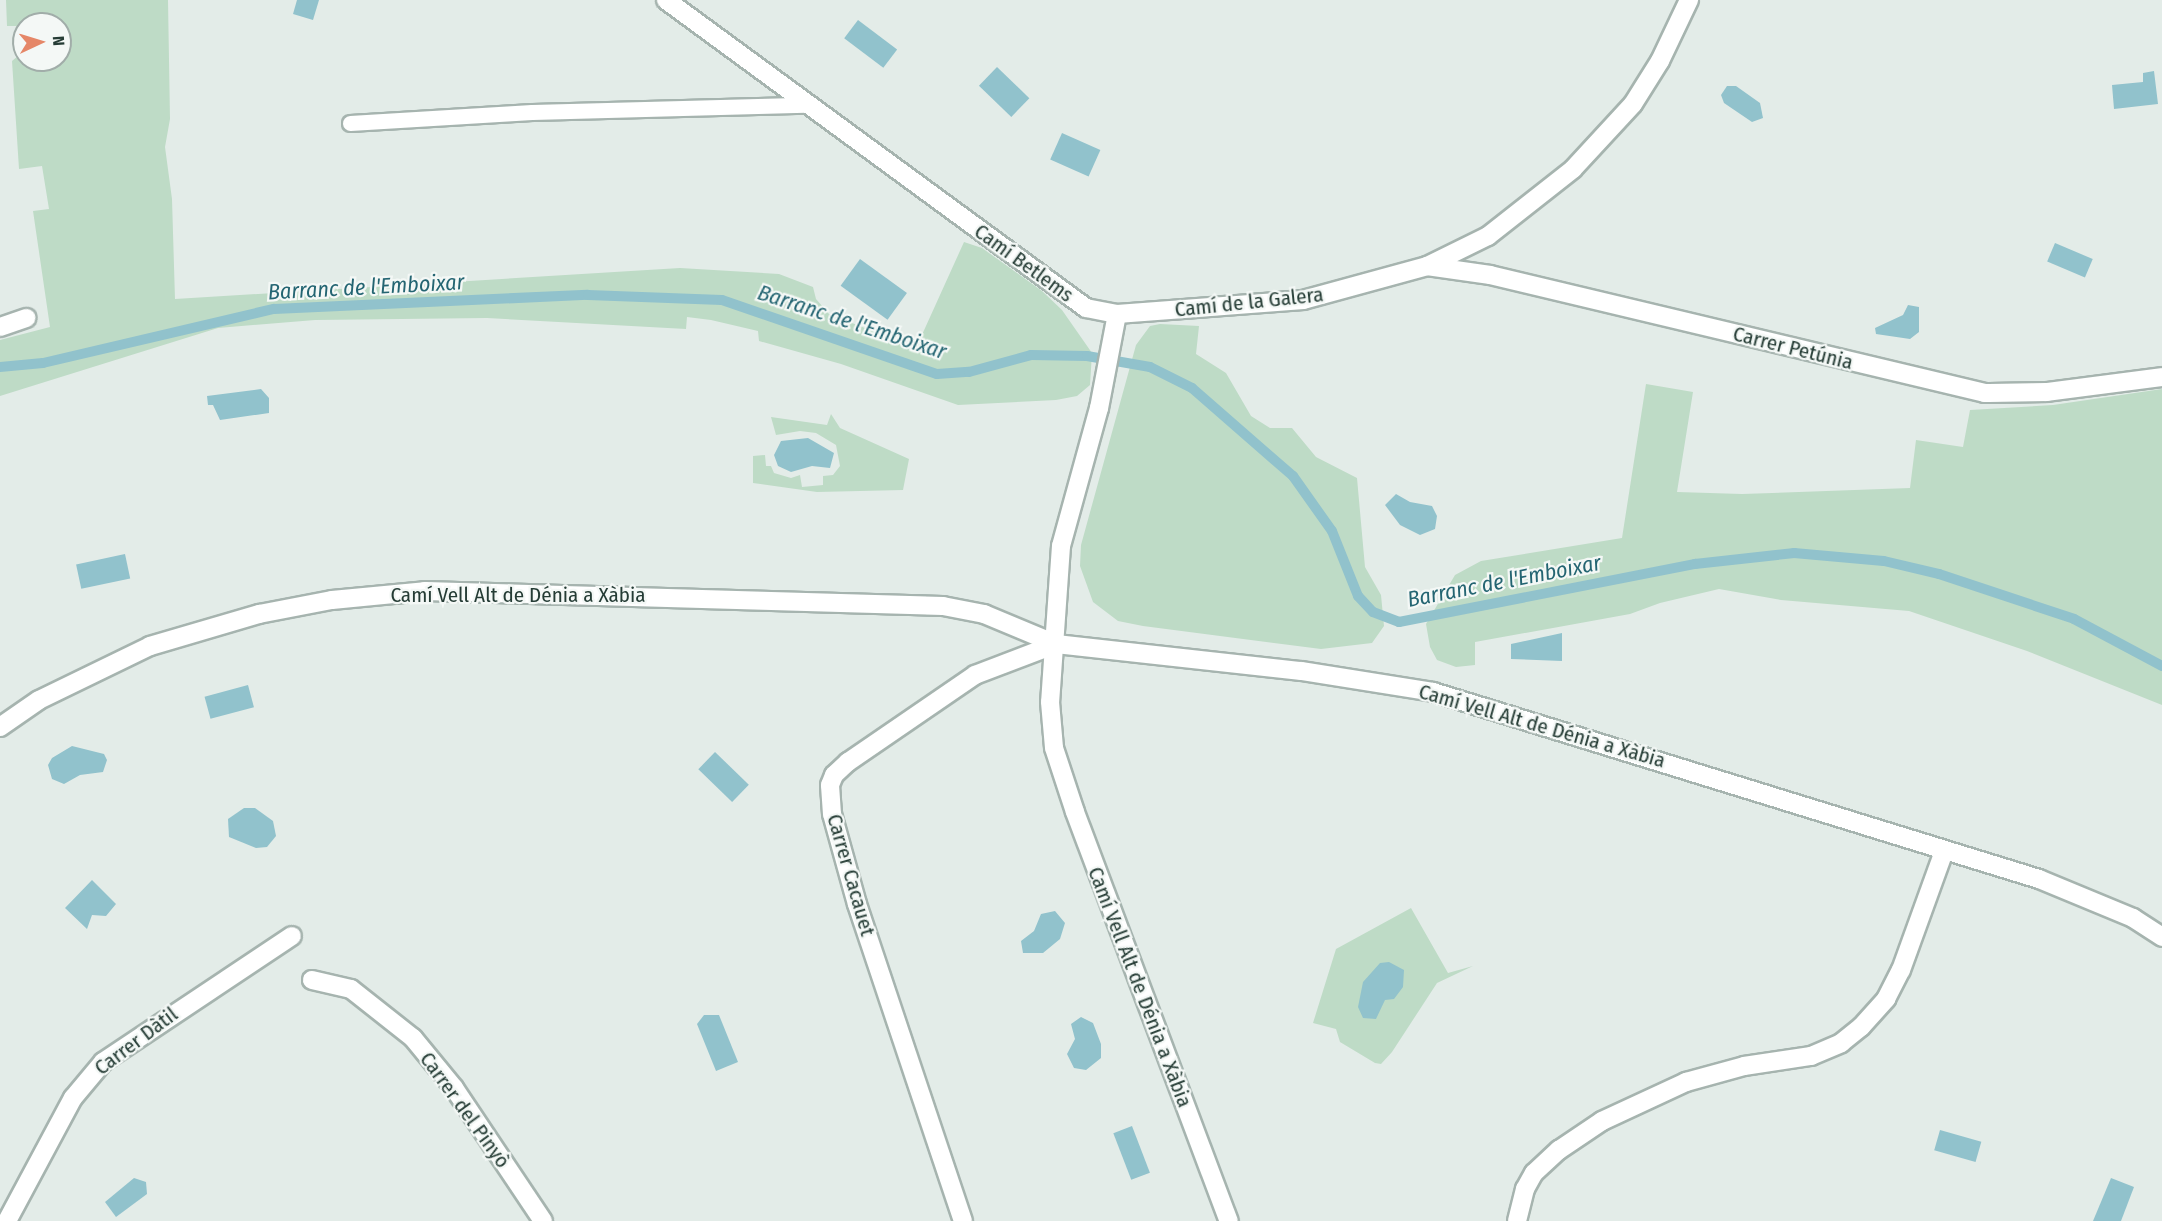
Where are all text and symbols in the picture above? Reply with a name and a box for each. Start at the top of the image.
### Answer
north arrow [12,12,72,72]
text: N [49,35,68,46]
street label: Camí Betlems [969,219,1079,307]
water label: Barranc de l'Emboixar [267,269,465,305]
water label: Barranc de l'Emboixar [754,279,950,365]
street label: Camí de la Galera [1173,282,1325,322]
street label: Carrer Petúnia [1730,321,1856,375]
water label: Barranc de l'Emboixar [1405,549,1603,613]
street label: Camí Vell Alt de Dénia a Xàbia [390,582,646,608]
street label: Camí Vell Alt de Dénia a Xàbia [1416,679,1668,773]
street label: Carrer Cacauet [822,811,880,939]
street label: Camí Vell Alt de Dénia a Xàbia [1083,863,1197,1111]
street label: Carrer Dàtil [90,1002,182,1080]
street label: Carrer del Pinyò [415,1047,515,1173]

